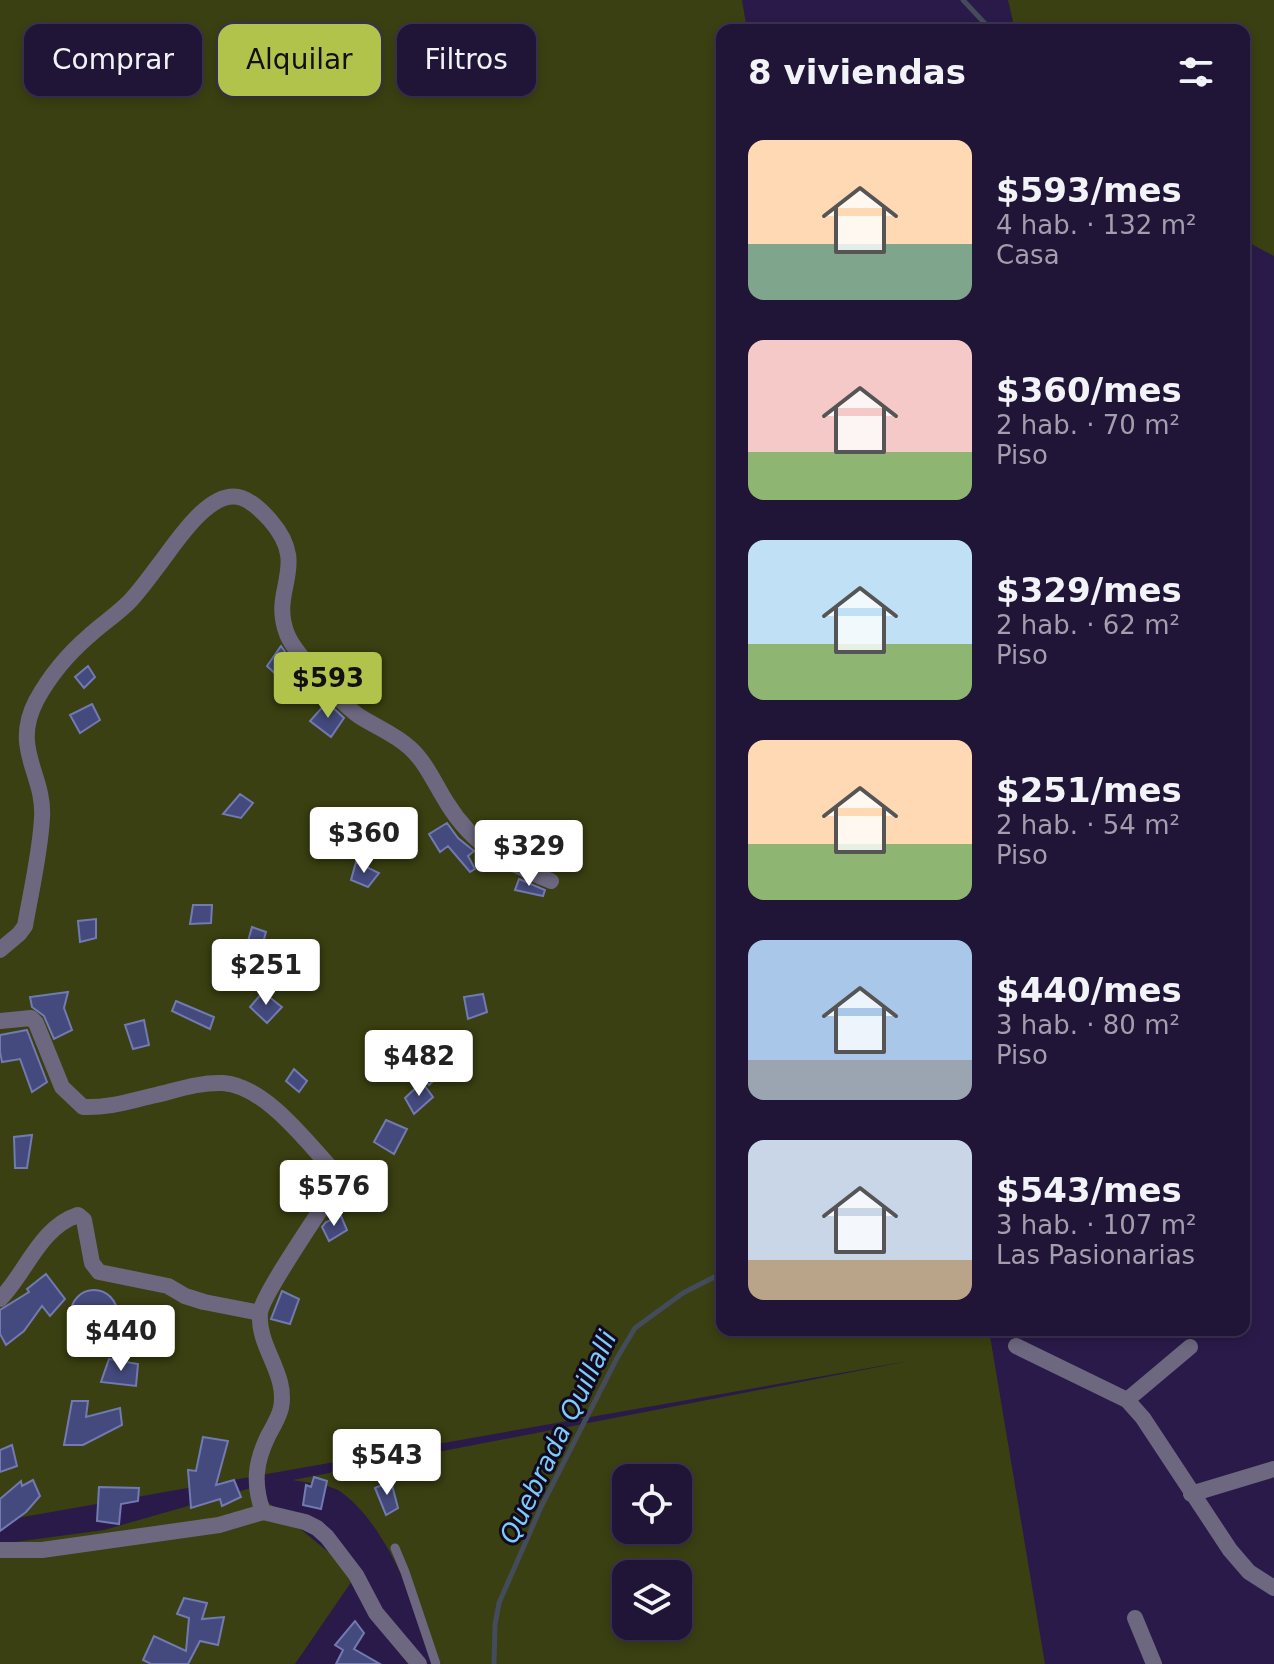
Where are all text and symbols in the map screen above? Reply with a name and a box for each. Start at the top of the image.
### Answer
chip: Comprar [24,24,202,96]
chip: Alquilar [218,24,381,96]
chip: Filtros [397,24,536,96]
icon: filters [1174,50,1218,94]
text: 8 viviendas [748,52,966,92]
text: $593/mes [996,170,1182,210]
icon: home [812,172,908,268]
text: 4 hab. · 132 m² [996,210,1196,240]
text: Casa [996,240,1060,270]
text: $360/mes [996,370,1182,410]
icon: home [812,372,908,468]
text: 2 hab. · 70 m² [996,410,1180,440]
text: Piso [996,440,1048,470]
text: $329/mes [996,570,1182,610]
icon: home [812,572,908,668]
text: 2 hab. · 62 m² [996,610,1180,640]
text: Piso [996,640,1048,670]
pin: $593 [281,652,375,720]
text: $593 [292,663,364,693]
text: $251/mes [996,770,1182,810]
icon: home [812,772,908,868]
pin: $360 [317,807,411,875]
text: 2 hab. · 54 m² [996,810,1180,840]
text: $360 [328,818,400,848]
pin: $329 [482,820,576,888]
text: $329 [493,831,565,861]
text: Piso [996,840,1048,870]
pin: $251 [219,939,313,1007]
text: $251 [230,950,302,980]
text: $440/mes [996,970,1182,1010]
icon: home [812,972,908,1068]
text: 3 hab. · 80 m² [996,1010,1180,1040]
pin: $482 [372,1030,466,1098]
text: Piso [996,1040,1048,1070]
text: $482 [383,1041,455,1071]
pin: $576 [287,1160,381,1228]
text: $543/mes [996,1170,1182,1210]
text: $576 [298,1171,370,1201]
icon: home [812,1172,908,1268]
text: 3 hab. · 107 m² [996,1210,1196,1240]
text: Las Pasionarias [996,1240,1195,1270]
pin: $440 [74,1305,168,1373]
text: $440 [85,1316,157,1346]
water label: Quebrada Quillalli [493,1325,623,1548]
pin: $543 [340,1429,434,1497]
text: $543 [351,1440,423,1470]
map controls [612,1464,692,1640]
button: locate [612,1464,692,1544]
button: layers [612,1560,692,1640]

